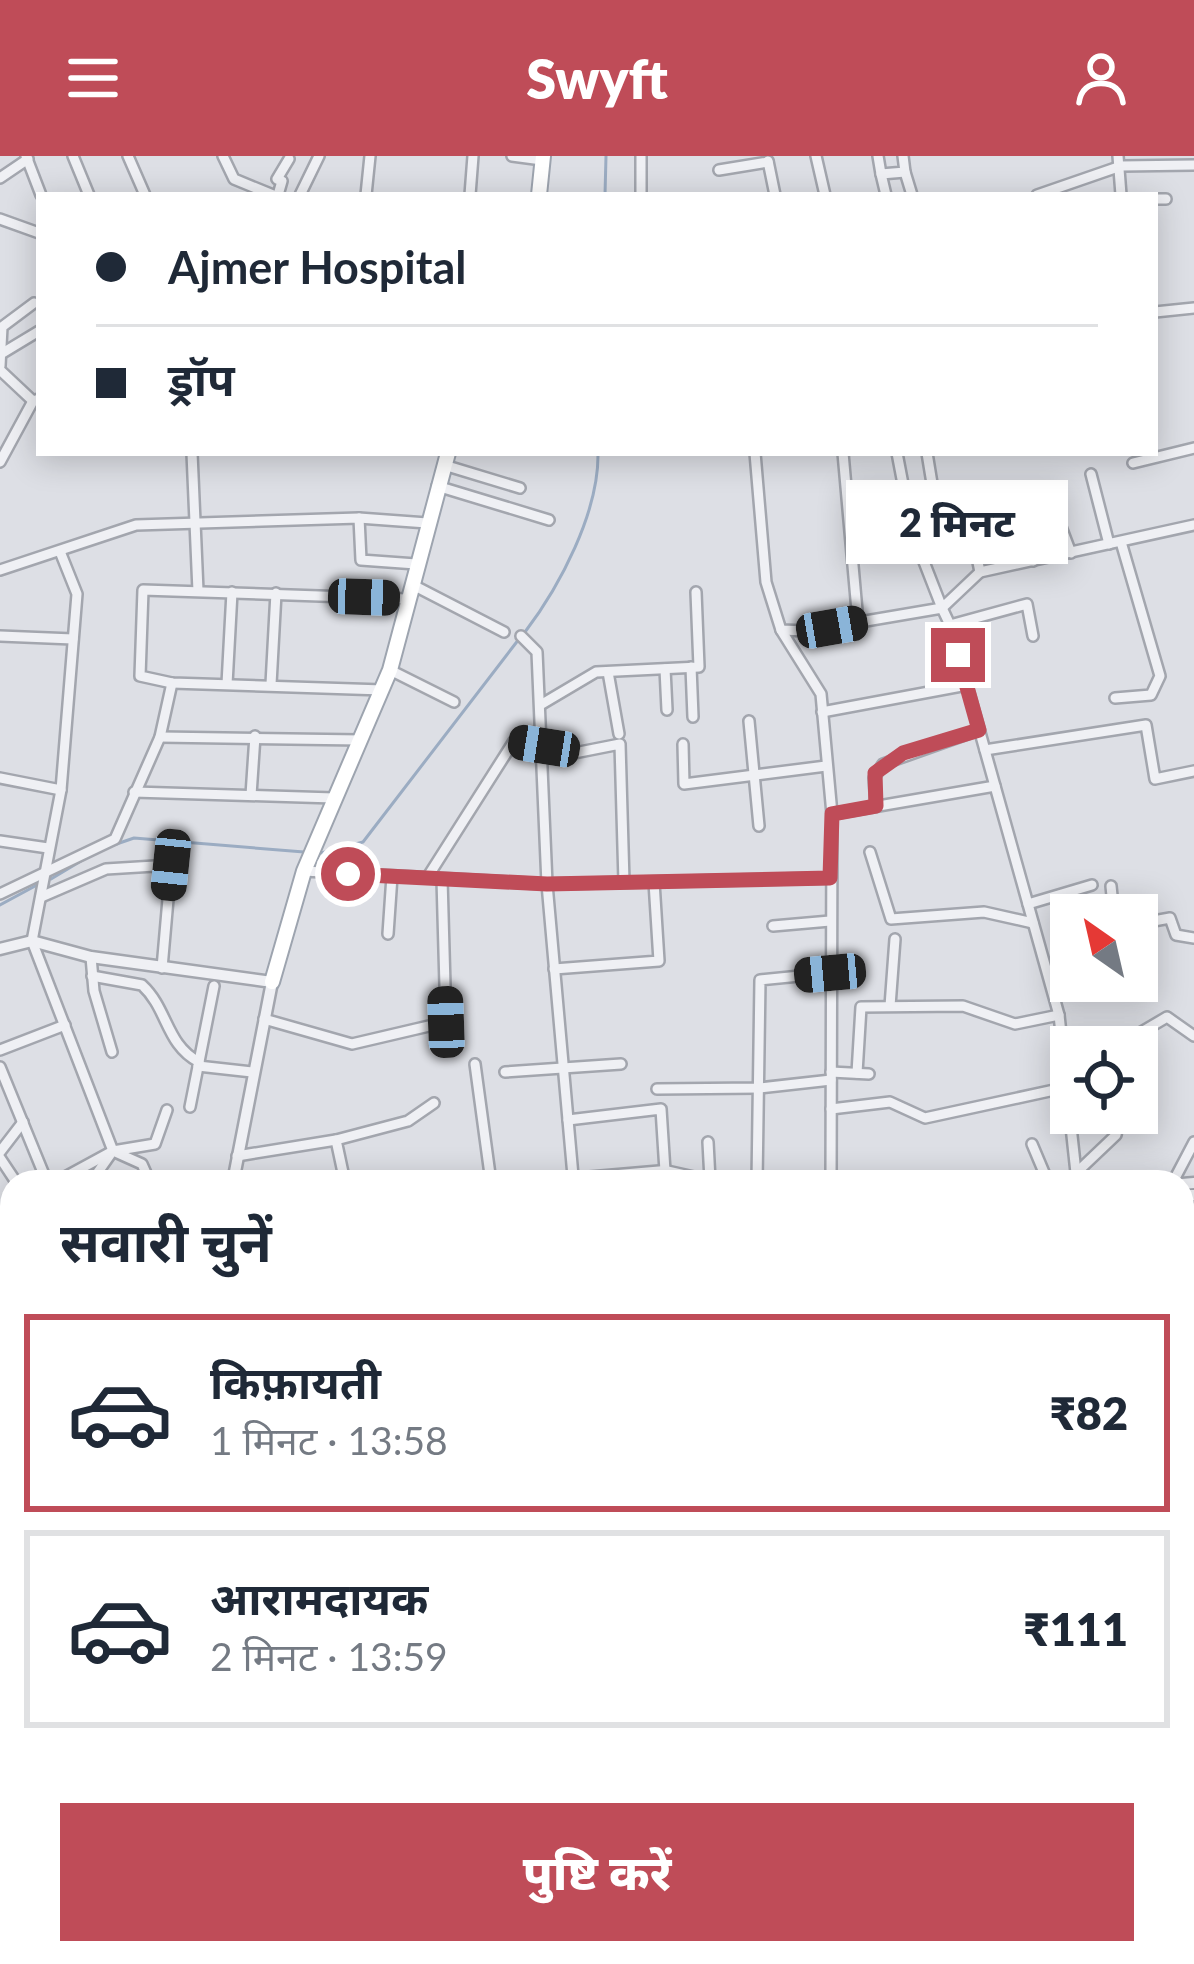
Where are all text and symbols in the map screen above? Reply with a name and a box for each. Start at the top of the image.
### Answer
icon: menu [60,45,126,111]
icon: person [1068,45,1134,111]
text: Swyft [526,46,668,111]
text: Ajmer Hospital [168,240,467,294]
text: ड्रॉप [168,352,235,406]
callout: 2 मिनट [847,481,1069,565]
text: 2 मिनट [899,499,1015,545]
car [327,578,401,616]
car [793,603,871,651]
route end [931,628,985,682]
car [506,723,582,769]
car [149,827,193,903]
route start [321,847,375,901]
north arrow [1050,894,1158,1002]
map controls [1050,894,1158,1134]
car [793,952,867,994]
car [427,985,465,1059]
button: locate [1050,1026,1158,1134]
text: सवारी चुनें [60,1209,272,1274]
text: किफ़ायती [210,1355,381,1409]
icon: car [66,1359,174,1467]
text: ₹82 [1050,1386,1128,1440]
text: 1 मिनट · 13:58 [210,1417,448,1463]
text: आरामदायक [210,1571,428,1625]
icon: car [66,1575,174,1683]
text: ₹111 [1024,1602,1128,1656]
text: 2 मिनट · 13:59 [210,1633,448,1679]
button: पुष्टि करें [60,1803,1134,1941]

